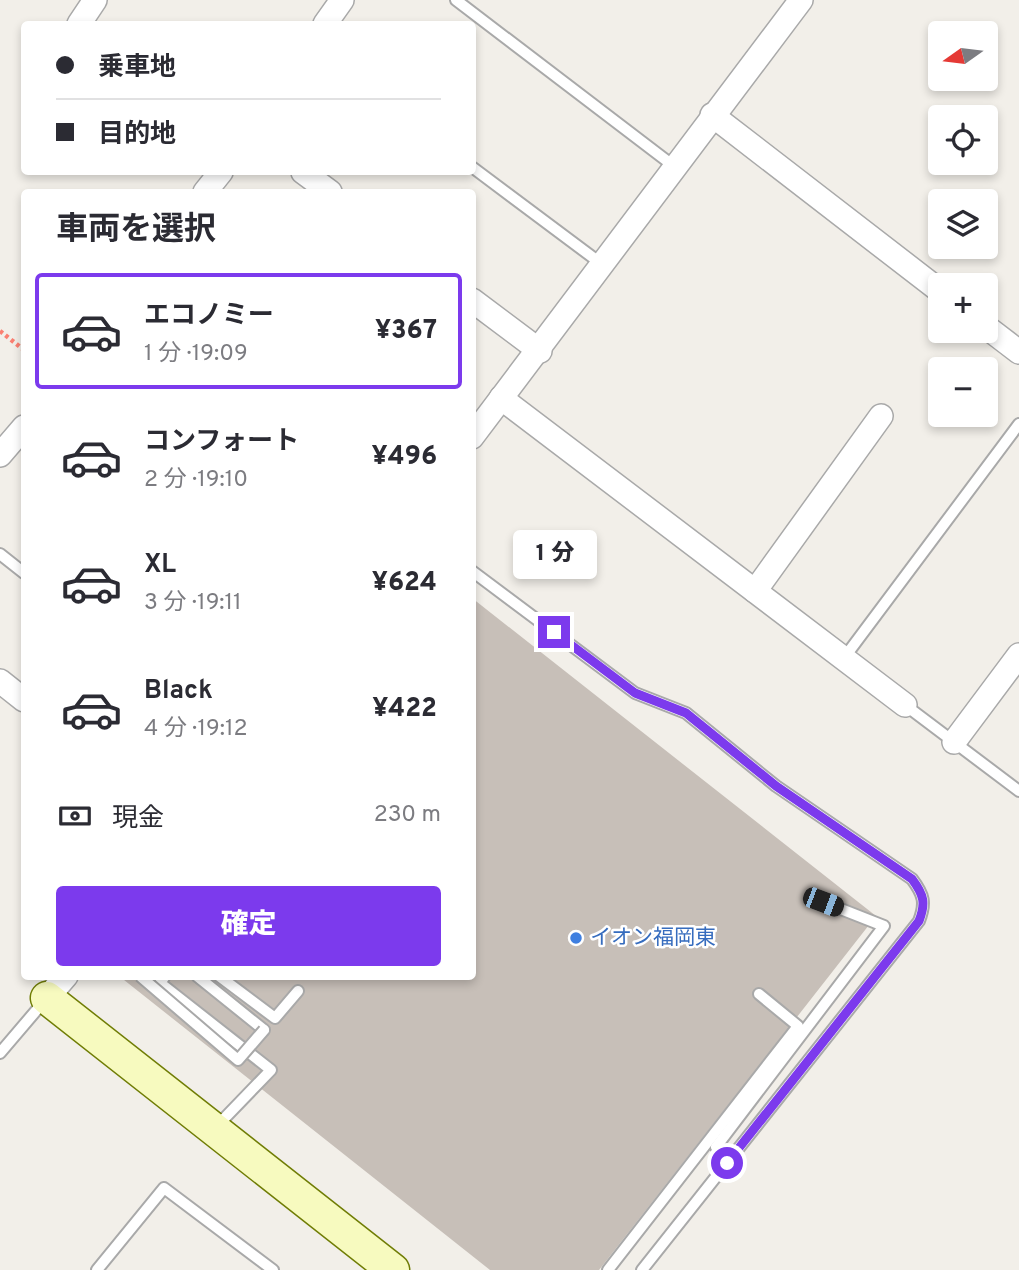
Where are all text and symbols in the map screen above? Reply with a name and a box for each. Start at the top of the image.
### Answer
north arrow [928,21,998,91]
map controls [928,21,998,427]
text: 乗車地 [98,52,176,85]
button: locate [928,105,998,175]
text: 目的地 [98,119,176,152]
button: layers [928,189,998,259]
text: 車両を選択 [56,211,216,251]
button: + [928,273,998,343]
icon: car [60,300,123,363]
text: エコノミー [144,300,274,333]
text: ¥367 [375,315,437,348]
text: 1 分 · 19:09 [144,340,248,369]
button: − [928,357,998,427]
icon: car [60,426,123,489]
text: コンフォート [144,426,299,459]
text: ¥496 [372,441,437,474]
text: 2 分 · 19:10 [144,466,248,495]
callout: 1 分 [512,530,596,580]
text: 1 分 [536,540,574,569]
text: XL [144,549,176,582]
icon: car [60,552,123,615]
text: ¥624 [372,567,437,600]
text: 3 分 · 19:11 [144,589,242,618]
route end [538,616,570,648]
text: Black [144,675,213,708]
icon: car [60,678,123,741]
text: ¥422 [372,693,437,726]
text: 4 分 · 19:12 [144,715,248,744]
icon: cash [56,797,94,835]
text: 230 m [374,801,441,830]
text: 現金 [112,803,164,836]
car [800,885,847,919]
button: 確定 [56,886,441,966]
place label: イオン福岡東 [590,925,716,952]
marker: イオン福岡東 [568,930,584,946]
route start [711,1147,743,1179]

